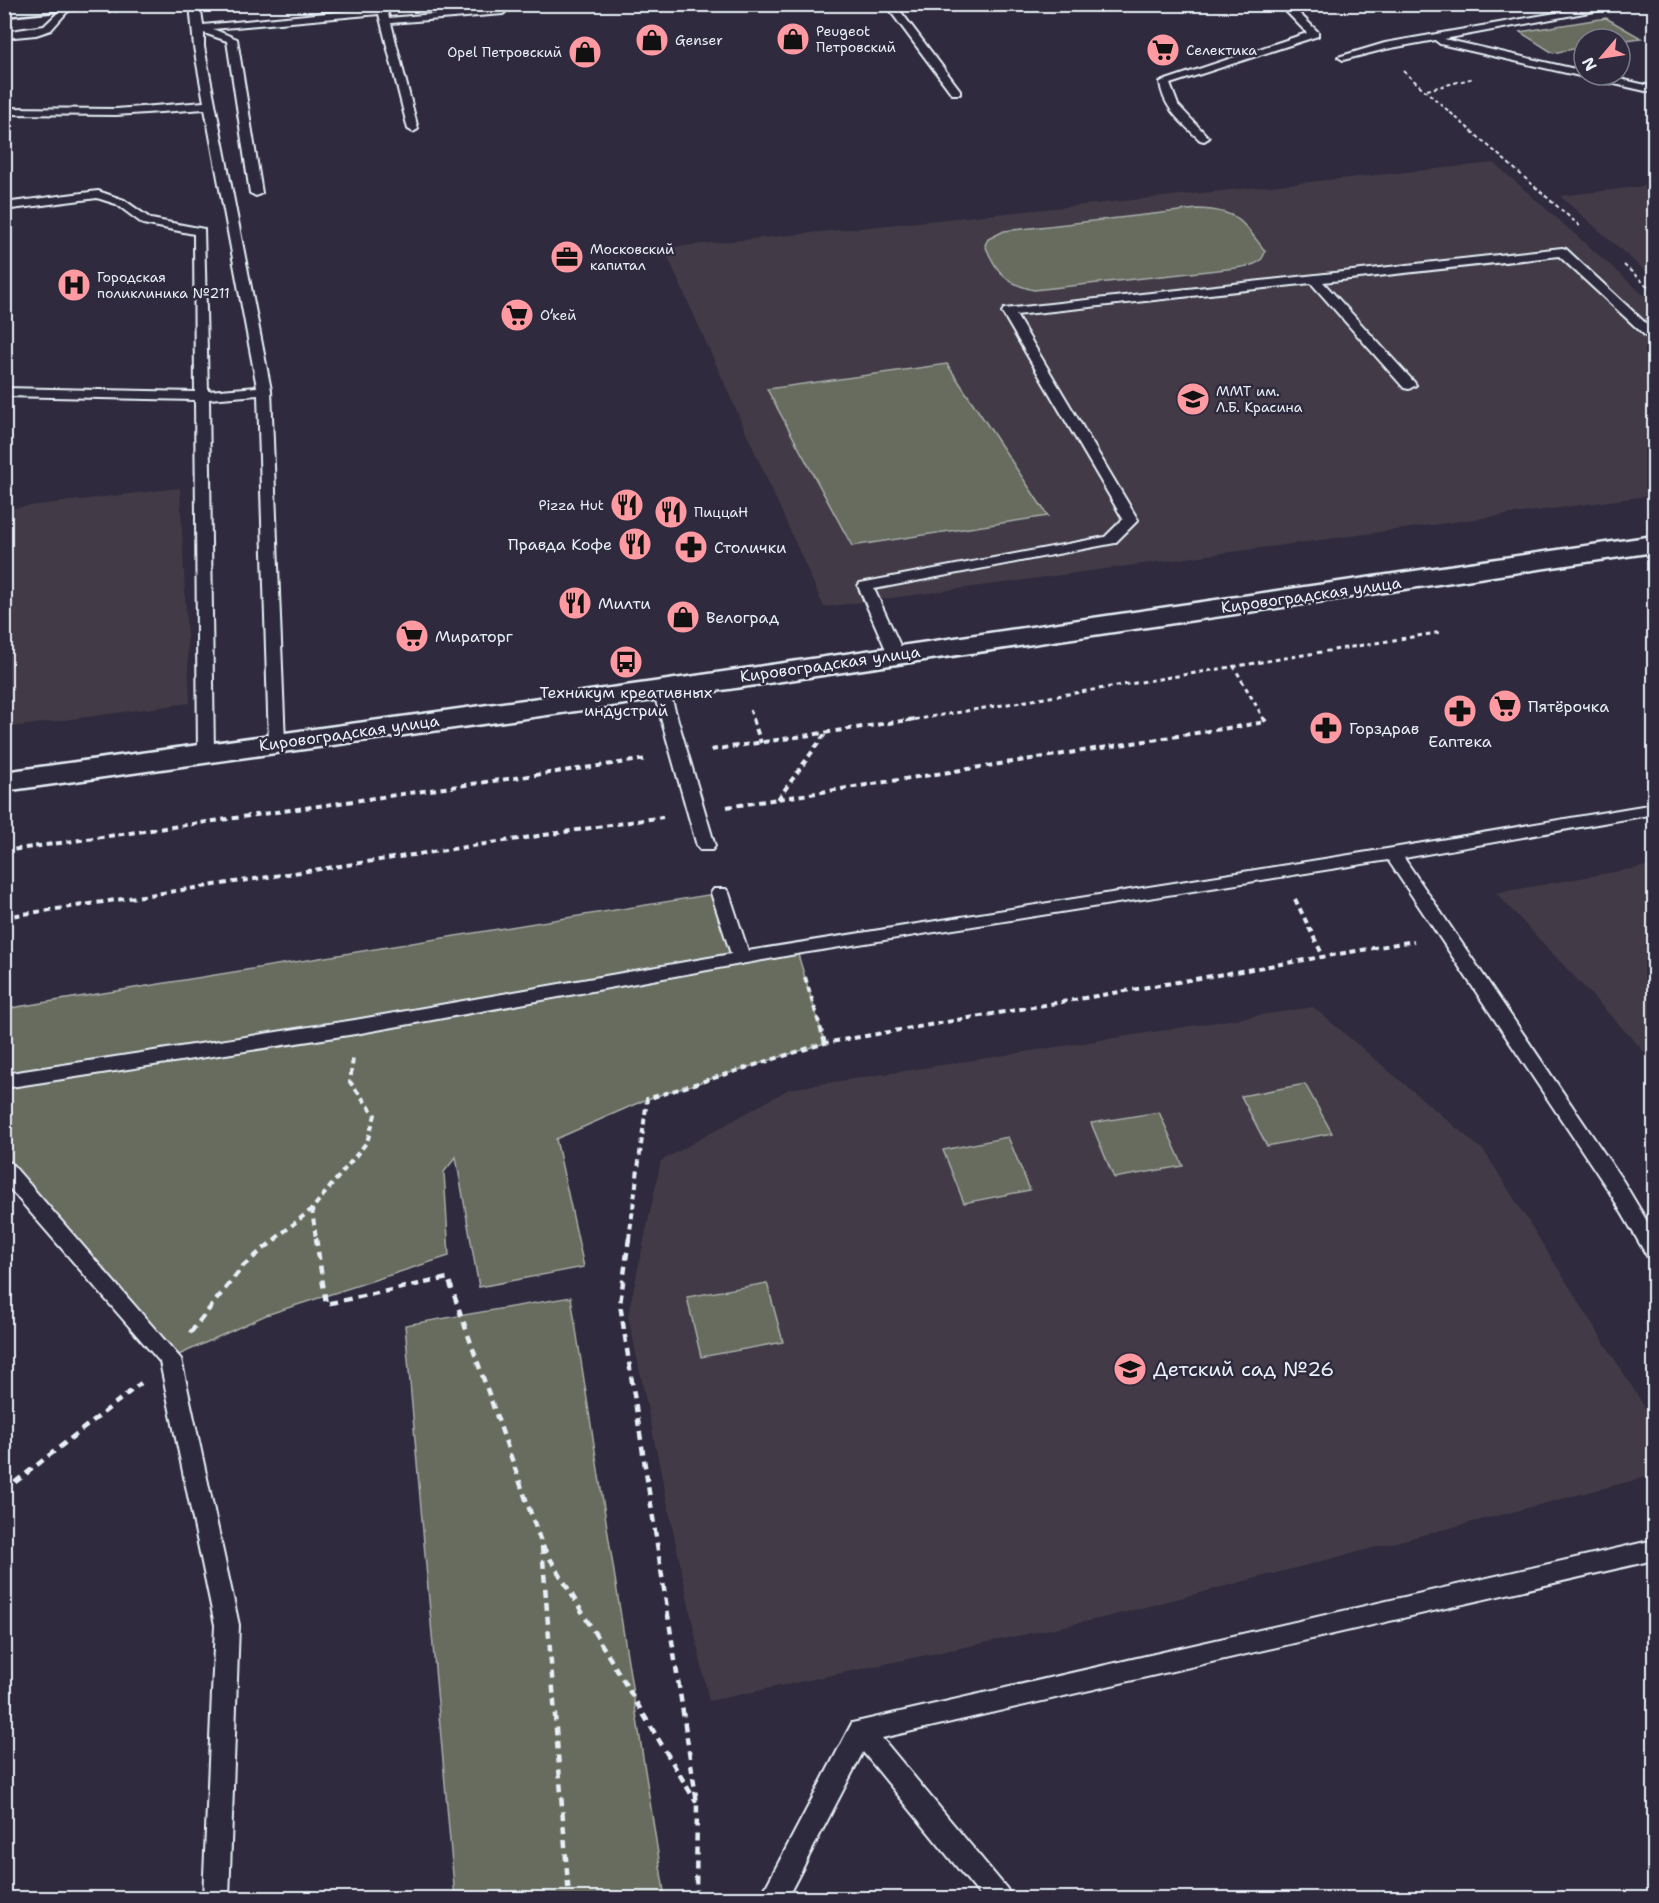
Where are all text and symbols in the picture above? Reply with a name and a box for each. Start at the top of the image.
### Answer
shop icon: Peugeot Петровский [775,21,811,57]
shop icon: Genser [634,22,670,58]
place label: Peugeot Петровский [816,22,896,56]
north arrow [1572,27,1632,87]
place label: Genser [675,31,723,49]
supermarket icon: Селектика [1145,32,1181,68]
shop icon: Opel Петровский [567,34,603,70]
place label: Селектика [1186,41,1257,59]
place label: Opel Петровский [447,43,562,61]
text: N [1577,53,1602,75]
office icon: Московский капитал [549,239,585,275]
place label: Московский капитал [590,240,674,274]
hospital icon: Городская поликлиника №211 [56,267,92,303]
place label: Городская поликлиника №211 [97,268,230,302]
supermarket icon: О’кей [499,297,535,333]
place label: О’кей [540,306,576,324]
school or university icon: ММТ им. Л.Б. Красина [1175,381,1211,417]
place label: ММТ им. Л.Б. Красина [1216,382,1303,416]
restaurant icon: Pizza Hut [609,487,645,523]
restaurant icon: ПиццаН [653,494,689,530]
place label: Pizza Hut [539,496,604,514]
place label: ПиццаН [694,503,748,521]
restaurant icon: Правда Кофе [617,526,653,562]
pharmacy icon: Столички [673,529,709,565]
place label: Правда Кофе [508,534,612,555]
place label: Столички [714,537,786,558]
street label: Кировоградская улица [1220,572,1402,618]
restaurant icon: Милти [557,585,593,621]
place label: Милти [598,593,651,614]
shop icon: Велоград [665,599,701,635]
place label: Велоград [706,607,779,628]
supermarket icon: Мираторг [394,618,430,654]
place label: Мираторг [435,626,514,647]
street label: Кировоградская улица [739,641,921,687]
bus stop icon: Техникум креативных индустрий [608,644,644,680]
place label: Техникум креативных индустрий [540,682,712,721]
supermarket icon: Пятёрочка [1487,688,1523,724]
pharmacy icon: Еаптека [1442,693,1478,729]
place label: Пятёрочка [1528,696,1609,717]
street label: Кировоградская улица [258,710,440,756]
pharmacy icon: Горздрав [1308,710,1344,746]
place label: Горздрав [1349,718,1419,739]
place label: Еаптека [1428,731,1492,752]
school or university icon: Детский сад №26 [1112,1351,1148,1387]
place label: Детский сад №26 [1153,1356,1334,1382]

